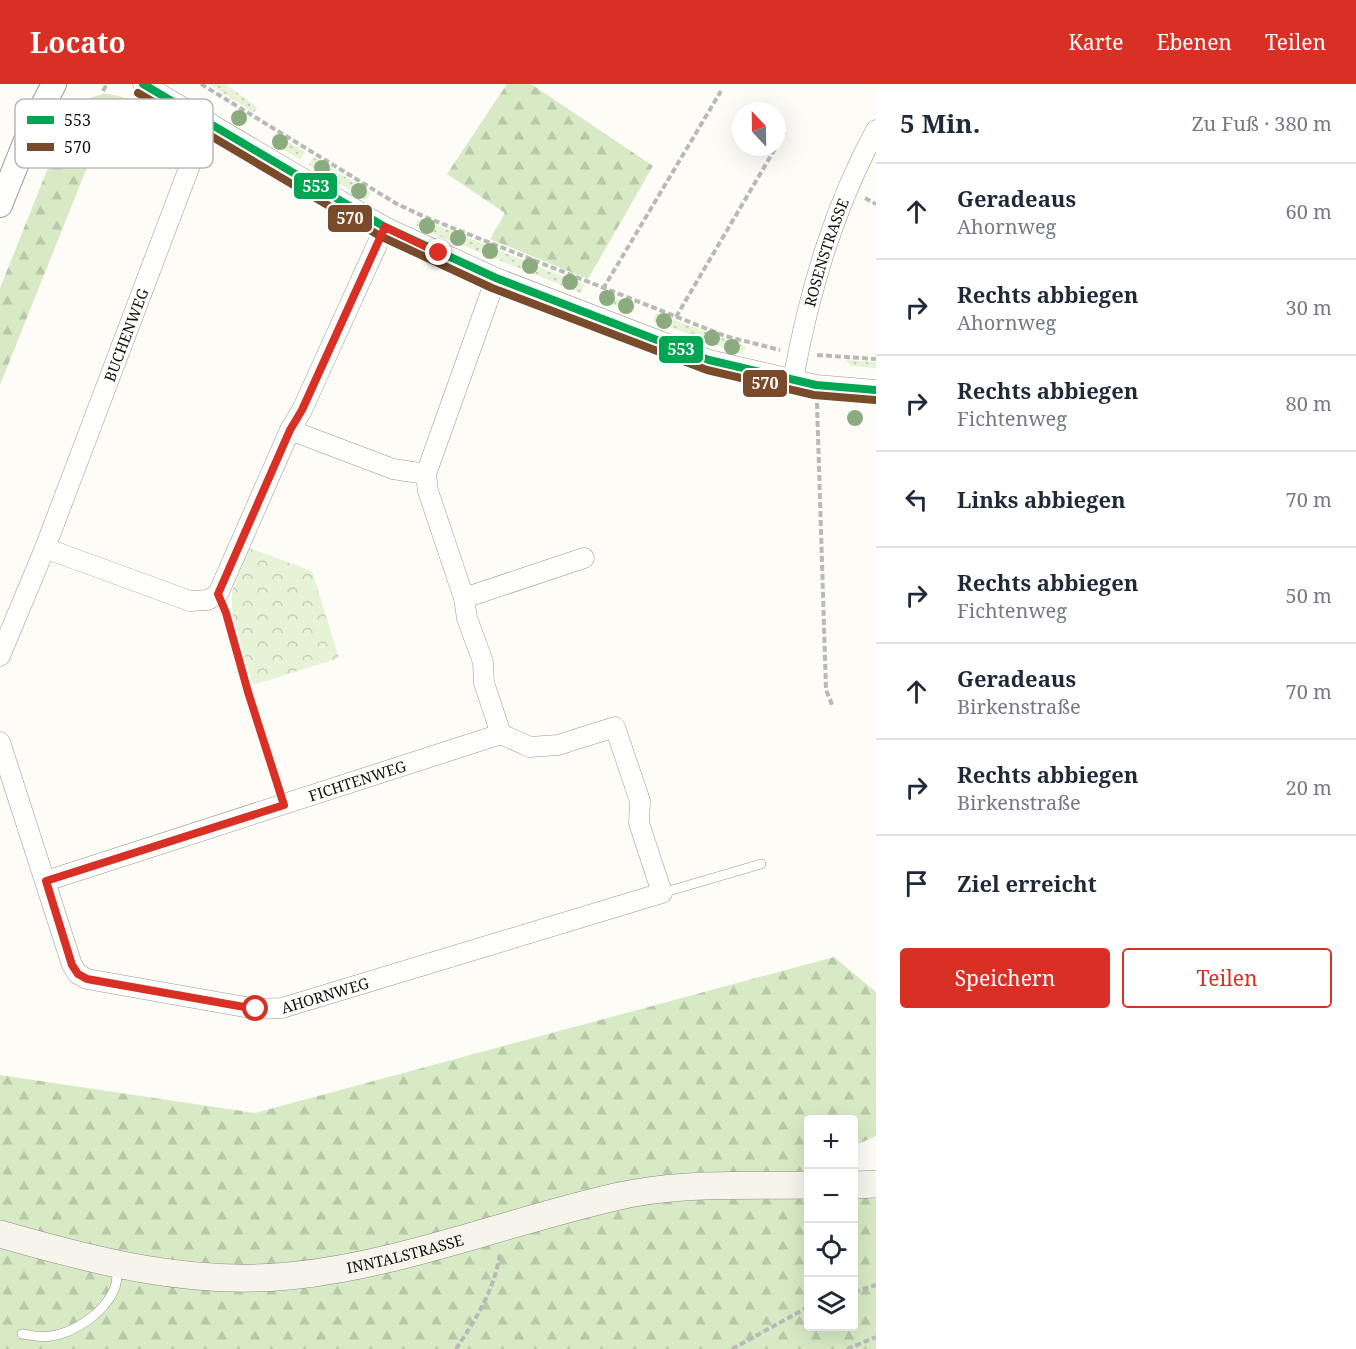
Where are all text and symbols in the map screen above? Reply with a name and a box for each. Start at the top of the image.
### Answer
text: Locato [30,23,126,61]
text: Karte [1068,28,1123,56]
text: Ebenen [1156,28,1232,56]
text: Teilen [1265,28,1326,56]
legend [15,99,213,168]
north arrow [732,102,786,156]
text: 5 Min. [900,105,980,141]
text: 553 [64,109,91,131]
text: Zu Fuß · 380 m [1192,110,1332,137]
text: 570 [64,136,91,158]
line badge: 553 [293,172,338,200]
text: 553 [302,175,330,197]
text: Geradeaus [957,183,1076,213]
street label: ROSENSTRASSE [799,195,853,309]
icon: ahead [900,195,933,228]
text: 60 m [1286,198,1332,225]
line badge: 570 [327,204,373,233]
text: 570 [336,207,364,229]
text: Ahornweg [957,213,1056,240]
route end [425,239,451,265]
text: Rechts abbiegen [957,279,1138,309]
street label: BUCHENWEG [99,285,153,384]
icon: right [900,291,933,324]
text: 30 m [1286,294,1332,321]
text: Ahornweg [957,309,1056,336]
line badge: 553 [658,335,704,364]
text: 553 [667,338,695,360]
line badge: 570 [742,369,788,398]
text: 570 [751,372,779,394]
text: Rechts abbiegen [957,375,1138,405]
icon: right [900,387,933,420]
text: 80 m [1286,390,1332,417]
text: Fichtenweg [957,405,1067,432]
icon: left [900,483,933,516]
text: Links abbiegen [957,484,1126,514]
text: 70 m [1286,486,1332,513]
text: Rechts abbiegen [957,567,1138,597]
icon: right [900,579,933,612]
text: 50 m [1286,582,1332,609]
text: Fichtenweg [957,597,1067,624]
text: Geradeaus [957,663,1076,693]
icon: ahead [900,675,933,708]
text: 70 m [1286,678,1332,705]
text: Birkenstraße [957,693,1081,720]
street label: FICHTENWEG [306,755,409,806]
text: Rechts abbiegen [957,759,1138,789]
icon: right [900,771,933,804]
text: 20 m [1286,774,1332,801]
text: Birkenstraße [957,789,1081,816]
icon: arrive [900,867,933,900]
text: Ziel erreicht [957,868,1097,898]
button: Speichern [900,948,1110,1008]
button: Teilen [1122,948,1332,1008]
street label: AHORNWEG [279,972,372,1018]
route start [242,995,268,1021]
map controls [804,1115,858,1331]
button: + [804,1115,858,1169]
button: − [804,1169,858,1223]
button: locate [804,1223,858,1277]
street label: INNTALSTRASSE [345,1229,466,1277]
button: layers [804,1277,858,1331]

